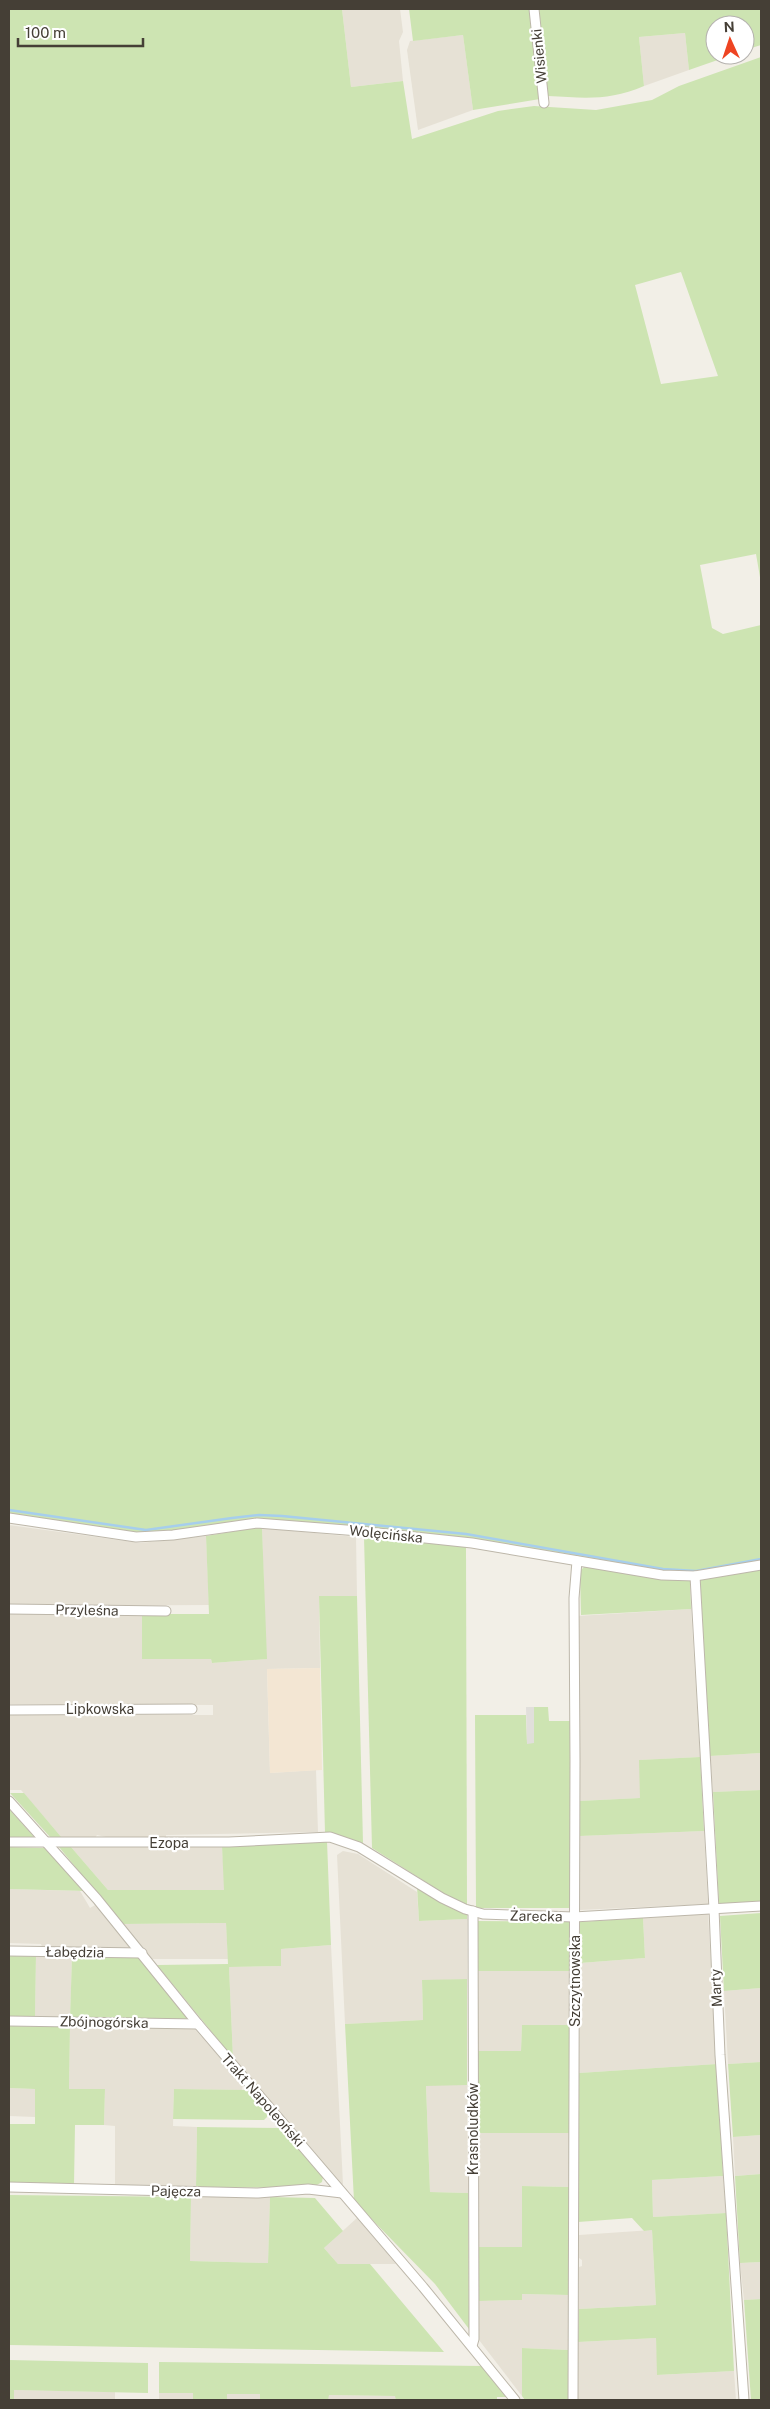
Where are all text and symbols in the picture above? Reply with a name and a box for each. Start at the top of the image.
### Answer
scale bar [18,15,142,47]
north arrow [705,15,755,65]
text: N [723,19,735,35]
text: 100 m [25,24,66,41]
street label: Wisienki [528,28,550,84]
street label: Wolęcińska [348,1522,424,1546]
street label: Przyleśna [55,1601,119,1619]
street label: Lipkowska [66,1701,134,1717]
street label: Ezopa [149,1835,189,1851]
street label: Żarecka [509,1906,563,1924]
street label: Szczytnowska [567,1935,583,2027]
street label: Łabędzia [46,1943,104,1961]
street label: Marty [707,1968,725,2008]
street label: Zbójnogórska [59,2013,149,2031]
street label: Trakt Napoleoński [218,2050,308,2150]
street label: Krasnoludków [465,2083,481,2175]
street label: Pajęcza [151,2183,201,2199]

